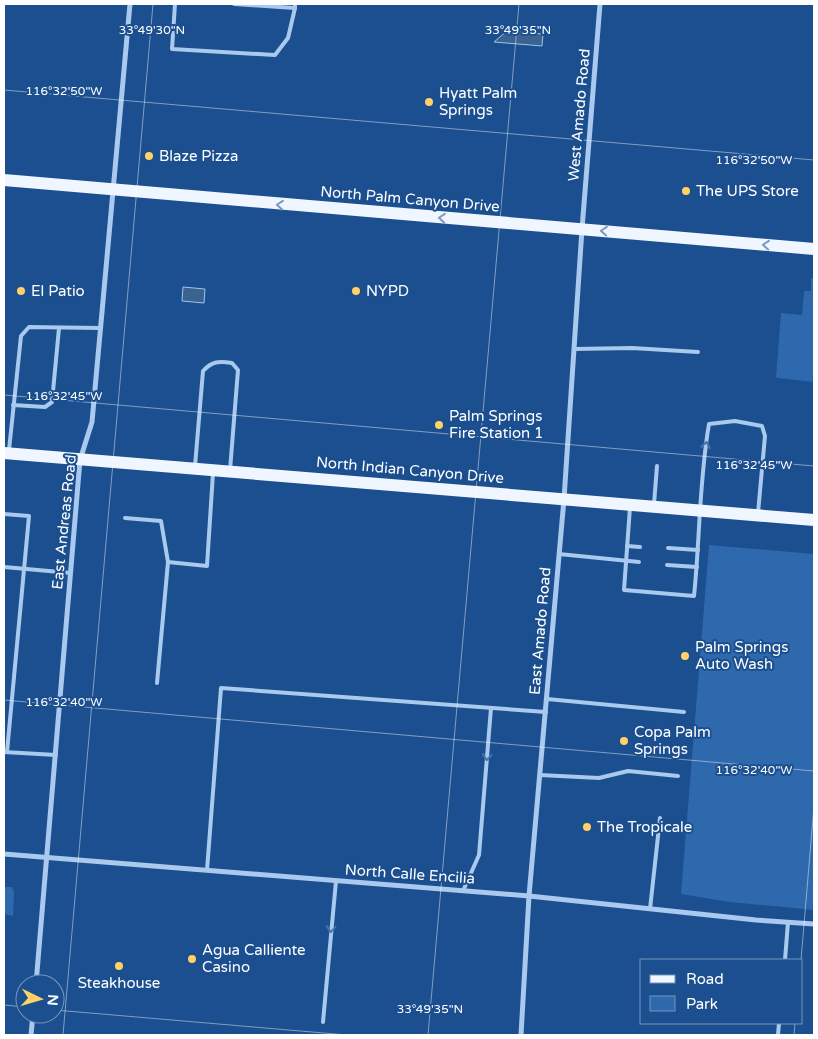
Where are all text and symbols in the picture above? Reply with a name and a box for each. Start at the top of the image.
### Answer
text: 33°49'30"N [119,23,185,37]
text: 33°49'35"N [485,23,551,37]
street label: West Amado Road [564,48,594,182]
text: 116°32'50"W [26,84,102,98]
place label: Hyatt Palm Springs [439,84,517,119]
marker: Hyatt Palm Springs [423,96,435,108]
place label: Blaze Pizza [159,147,238,165]
marker: Blaze Pizza [143,150,155,162]
text: 116°32'50"W [716,153,792,167]
street label: North Palm Canyon Drive [320,182,500,216]
place label: The UPS Store [696,182,799,200]
marker: The UPS Store [680,185,692,197]
one-way arrow [276,199,284,210]
one-way arrow [438,212,446,223]
one-way arrow [600,225,608,236]
one-way arrow [761,240,769,251]
place label: El Patio [31,282,85,300]
place label: NYPD [366,282,409,300]
marker: El Patio [15,285,27,297]
marker: NYPD [350,285,362,297]
text: 116°32'45"W [26,389,102,403]
place label: Palm Springs Fire Station 1 [449,407,544,442]
marker: Palm Springs Fire Station 1 [433,419,445,431]
one-way arrow [700,440,710,449]
street label: North Indian Canyon Drive [315,453,505,487]
street label: East Andreas Road [48,454,80,590]
text: 116°32'45"W [716,458,792,472]
street label: East Amado Road [525,566,555,696]
place label: Palm Springs Auto Wash [695,638,788,673]
marker: Palm Springs Auto Wash [679,650,691,662]
text: 116°32'40"W [26,695,102,709]
place label: Copa Palm Springs [634,723,711,758]
marker: Copa Palm Springs [618,735,630,747]
one-way arrow [481,753,492,761]
text: 116°32'40"W [716,763,792,777]
place label: The Tropicale [597,818,692,836]
marker: The Tropicale [581,821,593,833]
street label: North Calle Encilia [344,860,476,888]
one-way arrow [326,925,337,933]
place label: Agua Calliente Casino [202,941,306,976]
marker: Agua Calliente Casino [186,953,198,965]
legend [640,959,803,1024]
marker: Steakhouse [113,960,125,972]
text: Road [686,970,724,988]
north arrow [15,974,65,1024]
place label: Steakhouse [78,974,160,992]
text: N [43,994,61,1006]
text: Park [686,995,718,1013]
text: 33°49'35"N [397,1002,463,1016]

